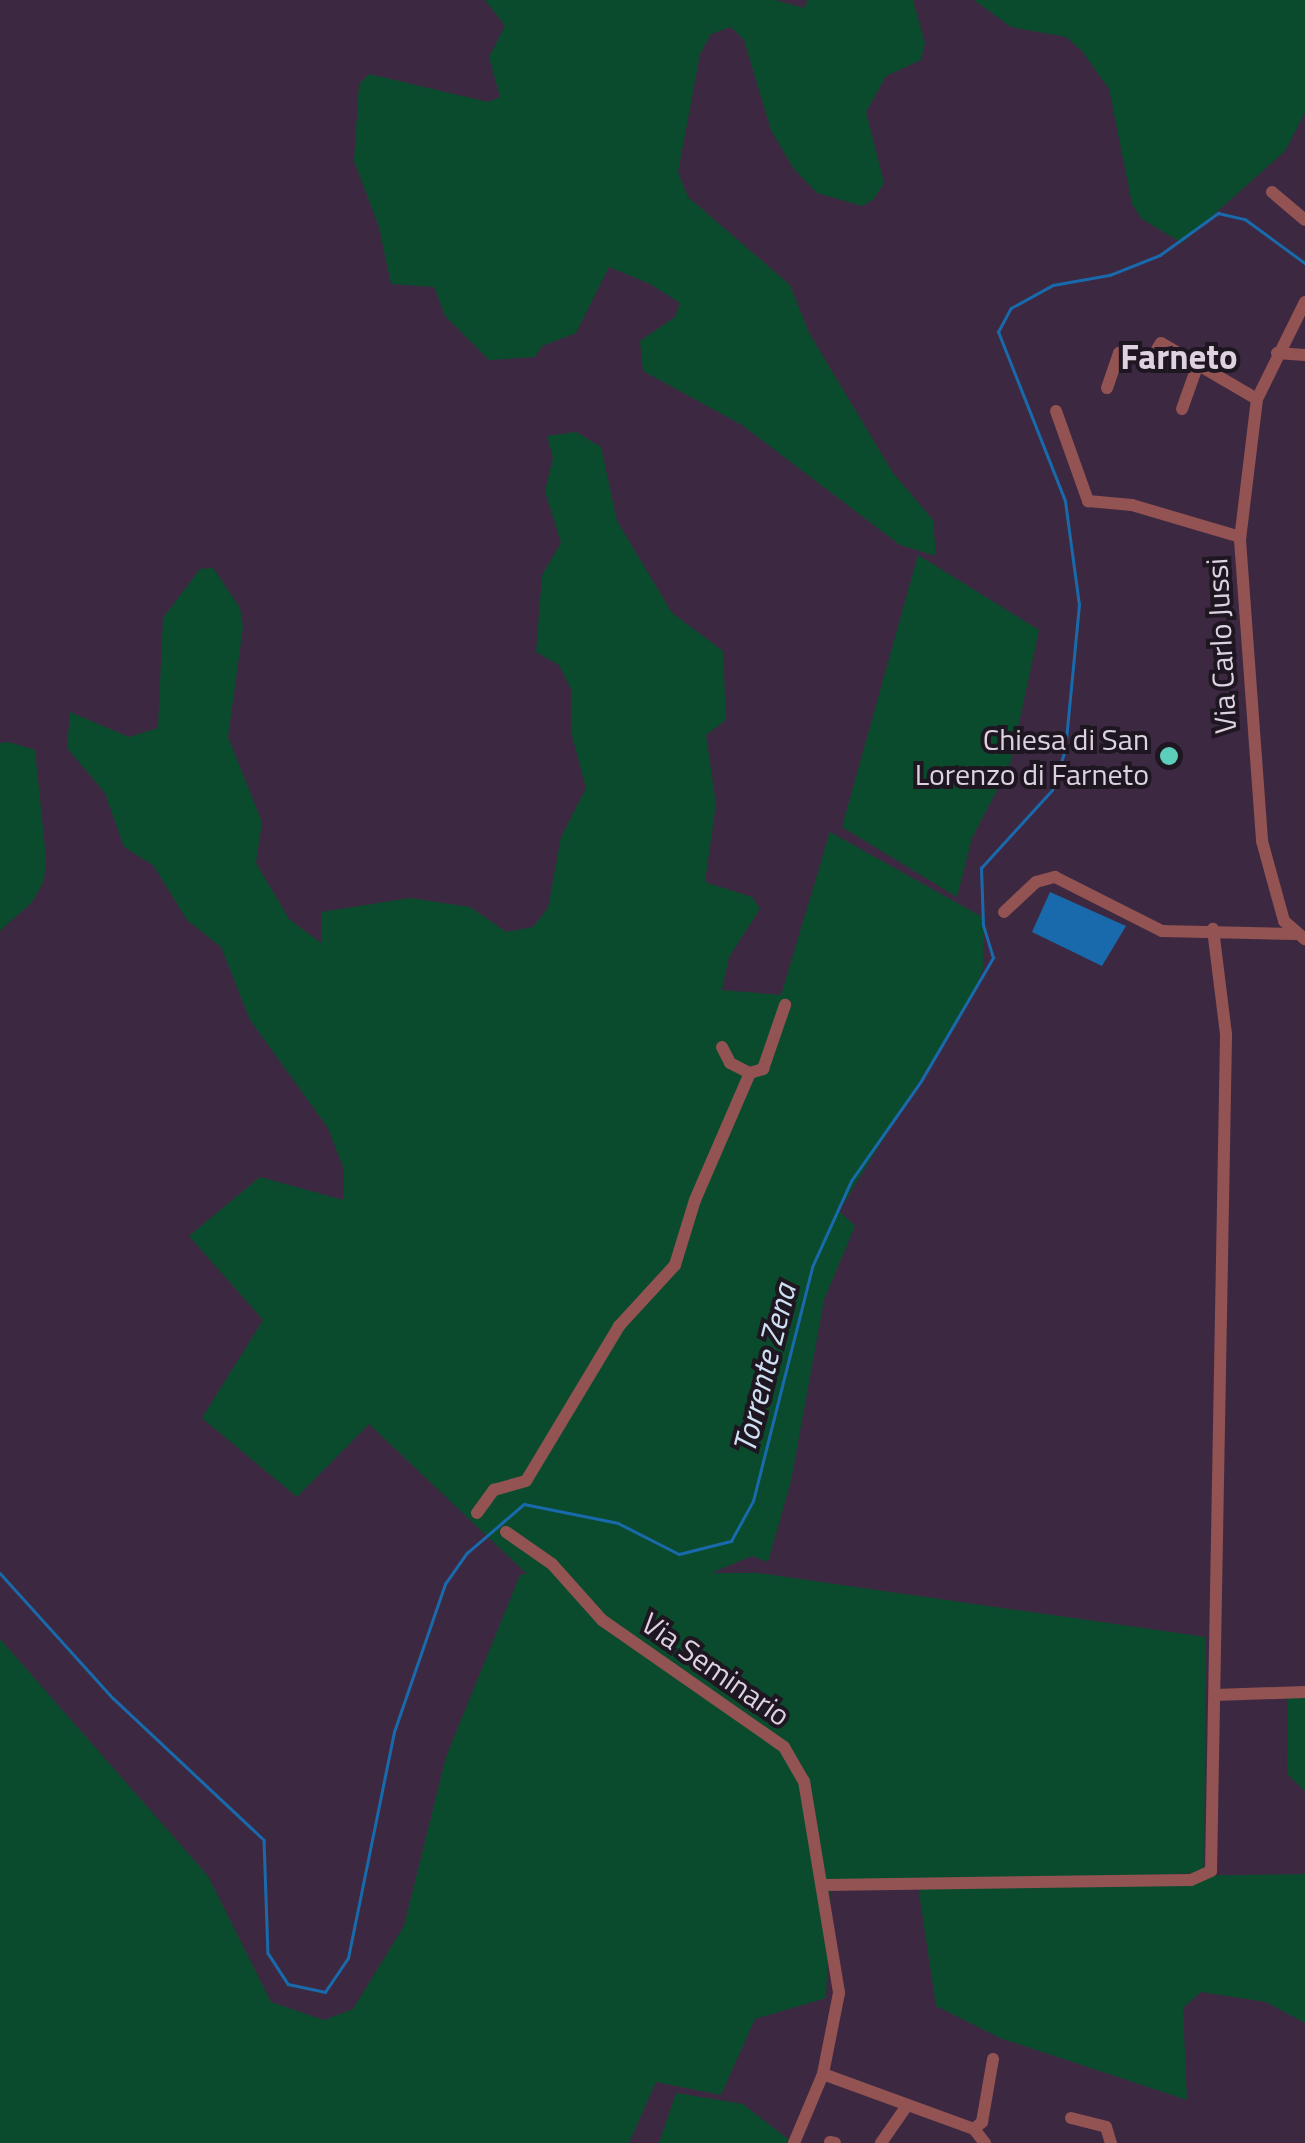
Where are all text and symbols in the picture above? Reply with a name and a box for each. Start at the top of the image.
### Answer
district label: Farneto [1120,335,1238,377]
street label: Via Carlo Jussi [1198,557,1244,735]
place label: Chiesa di San Lorenzo di Farneto [915,721,1149,792]
marker: Chiesa di San Lorenzo di Farneto [1158,745,1180,767]
water label: Torrente Zena [724,1279,804,1457]
street label: Via Seminario [635,1605,797,1733]

